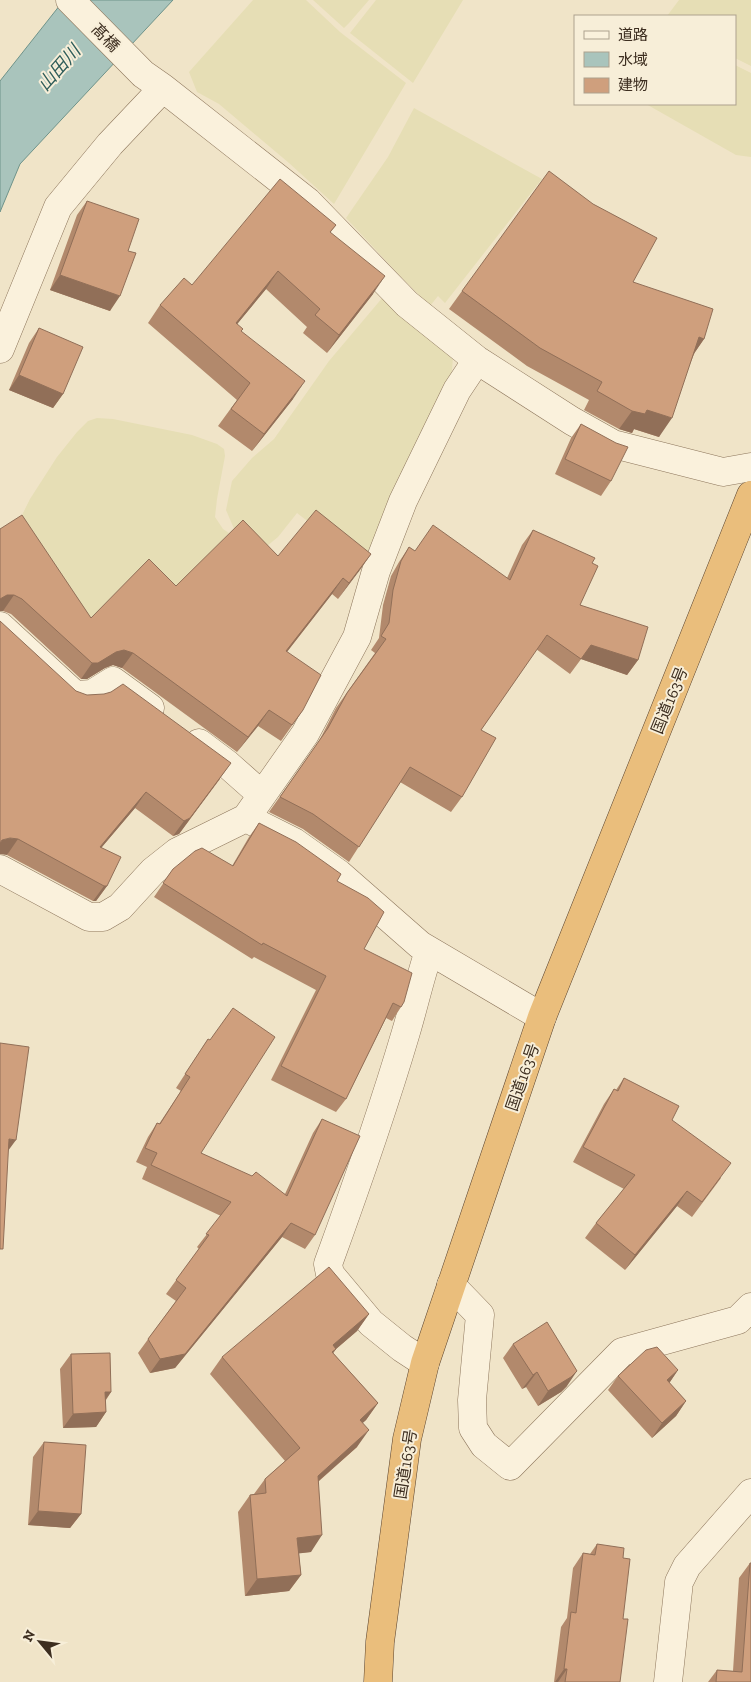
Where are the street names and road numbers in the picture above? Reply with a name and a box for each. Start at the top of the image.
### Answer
street label: 髙橋 [88,19,124,55]
street label: 国道163号 [647,664,691,736]
street label: 国道163号 [502,1041,543,1114]
street label: 国道163号 [391,1428,420,1500]

